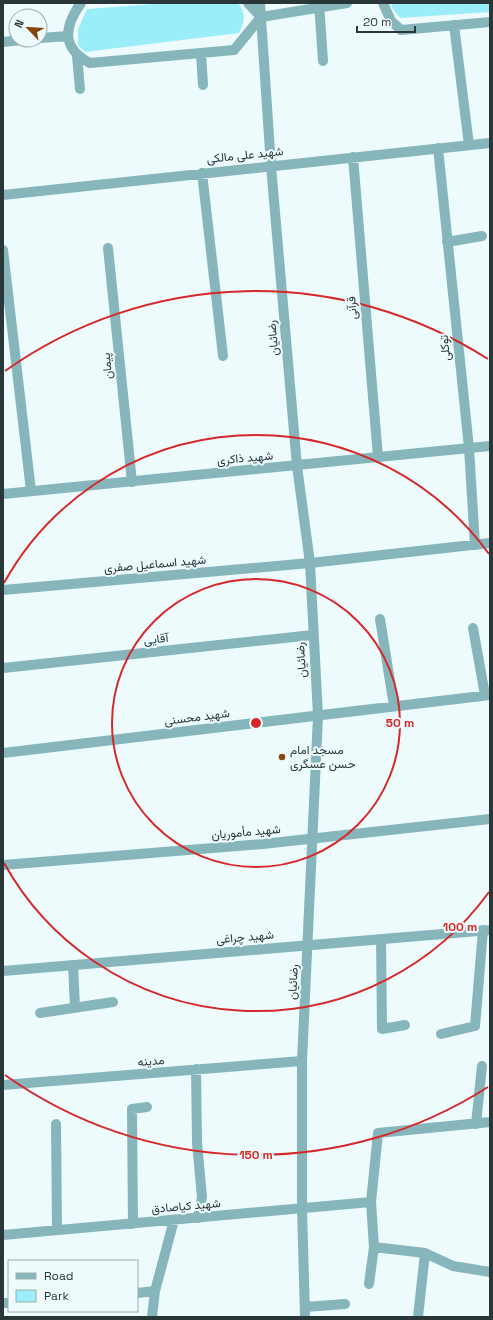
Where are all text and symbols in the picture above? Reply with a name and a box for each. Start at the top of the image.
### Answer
north arrow [8,8,48,48]
scale bar [357,8,415,34]
text: 20 m [363,14,391,30]
text: N [11,17,27,30]
street label: شهید علی مالکی [206,143,284,167]
street label: قرآنی [343,296,361,320]
street label: رضائیان [263,320,283,356]
street label: توکلی [436,334,454,362]
street label: پیمان [98,352,116,380]
street label: شهید ذاکری [216,448,274,468]
street label: شهید اسماعیل صفری [103,552,207,576]
street label: آقایی [143,630,170,648]
street label: رضائیان [292,642,310,678]
street label: شهید محسنی [163,705,231,729]
text: 50 m [386,715,414,731]
centre of rings [249,716,263,730]
place label: مسجد امام حسن عسگری [290,742,356,772]
marker: مسجد امام حسن عسگری [277,752,287,762]
street label: شهید مأموریان [211,821,281,843]
text: 100 m [443,919,477,935]
street label: شهید چراغی [215,927,275,947]
street label: رضائیان [284,964,302,1000]
street label: مدینه [137,1052,165,1070]
text: 150 m [239,1147,273,1163]
street label: شهید کیاصادق [151,1195,221,1217]
legend [8,1260,138,1312]
text: Road [44,1268,73,1284]
text: Park [44,1288,69,1304]

